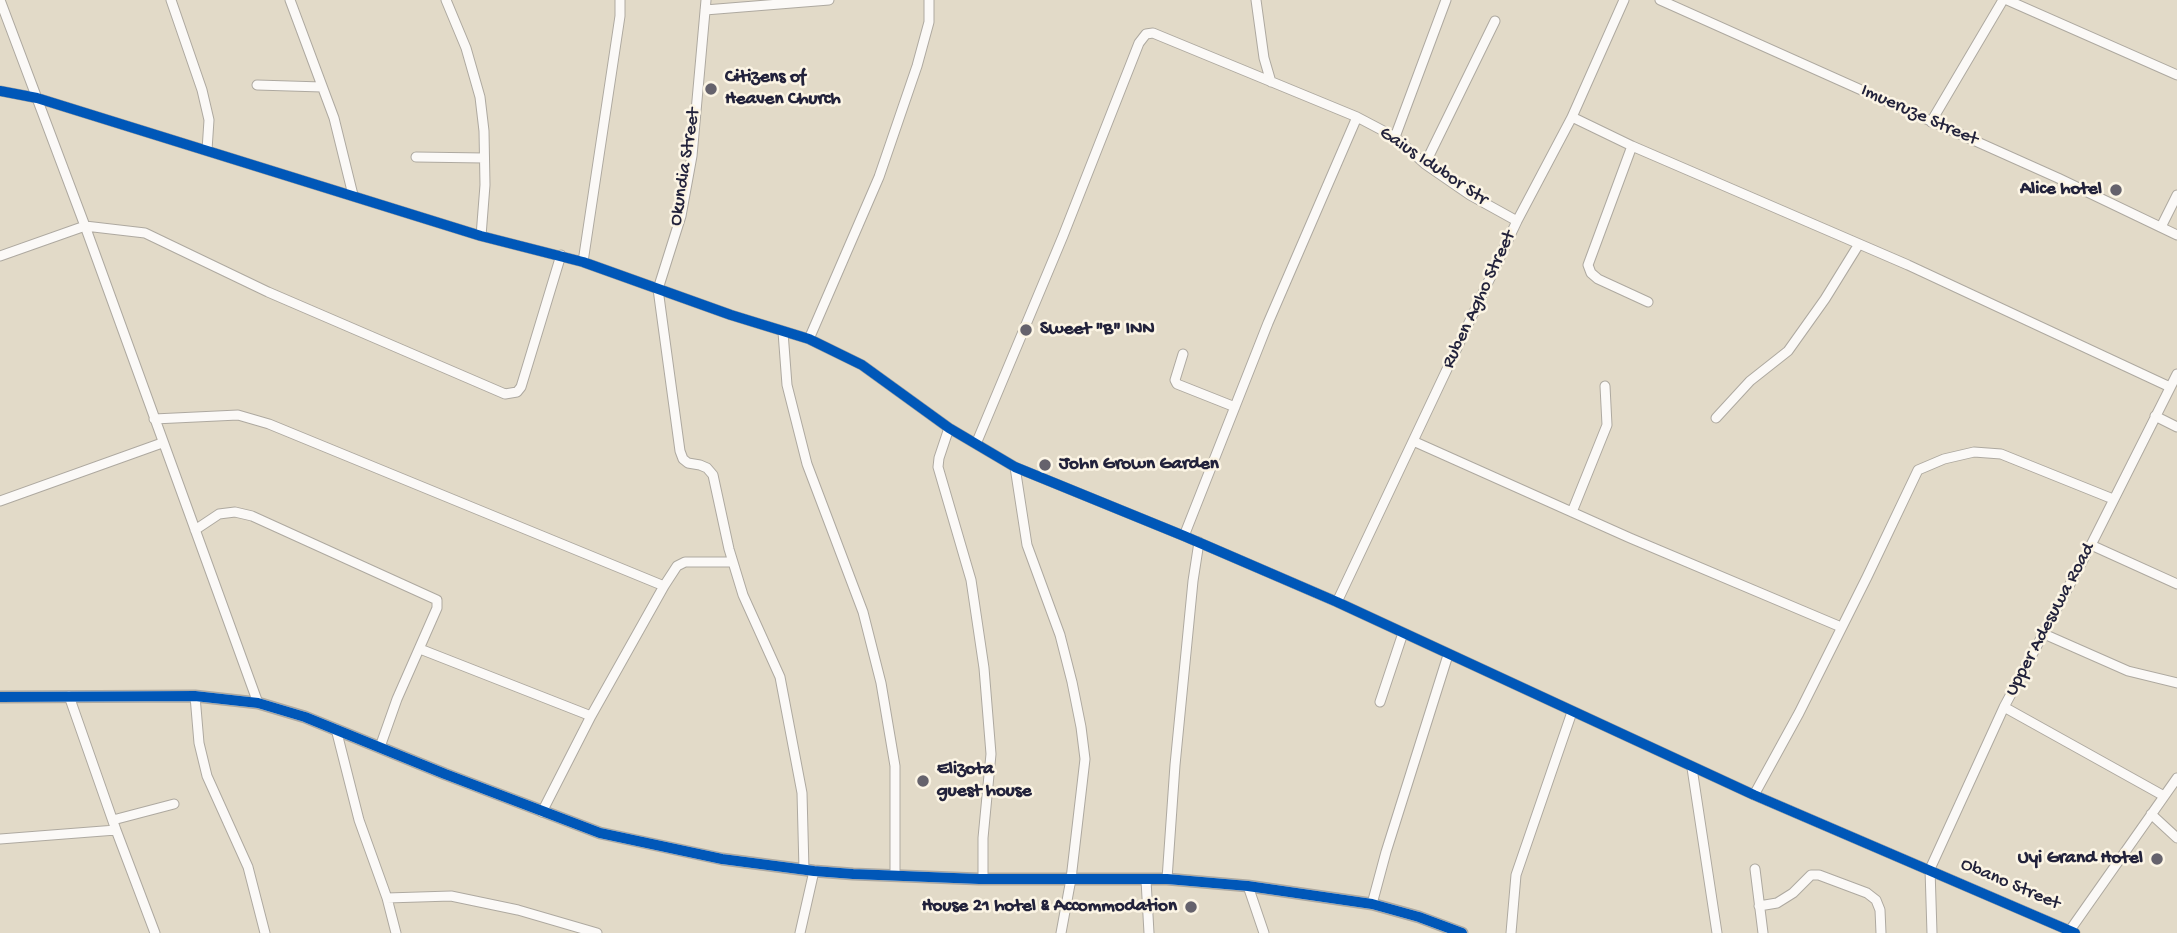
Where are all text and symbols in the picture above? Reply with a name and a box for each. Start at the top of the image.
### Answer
place label: Citizens of Heaven Church [725,67,841,111]
street label: Imueruze Street [1857,80,1981,152]
marker: Citizens of Heaven Church [703,81,719,97]
street label: Okundia Street [665,107,707,227]
street label: Gaius Idubor Str [1374,122,1492,212]
place label: Alice hotel [2020,179,2102,201]
marker: Alice hotel [2108,182,2124,198]
street label: Ruben Agho Street [1438,227,1522,373]
place label: Sweet "B" INN [1040,319,1155,341]
marker: Sweet "B" INN [1018,322,1034,338]
place label: John Grown Garden [1059,454,1219,476]
marker: John Grown Garden [1037,457,1053,473]
street label: Upper Adesuwa Road [2001,540,2101,700]
place label: Elizota guest house [937,759,1032,803]
marker: Elizota guest house [915,773,931,789]
place label: Uyi Grand Hotel [2018,848,2143,870]
marker: Uyi Grand Hotel [2149,851,2165,867]
street label: Obano Street [1957,854,2063,916]
place label: House 21 hotel & Accommodation [922,896,1177,918]
marker: House 21 hotel & Accommodation [1183,899,1199,915]

